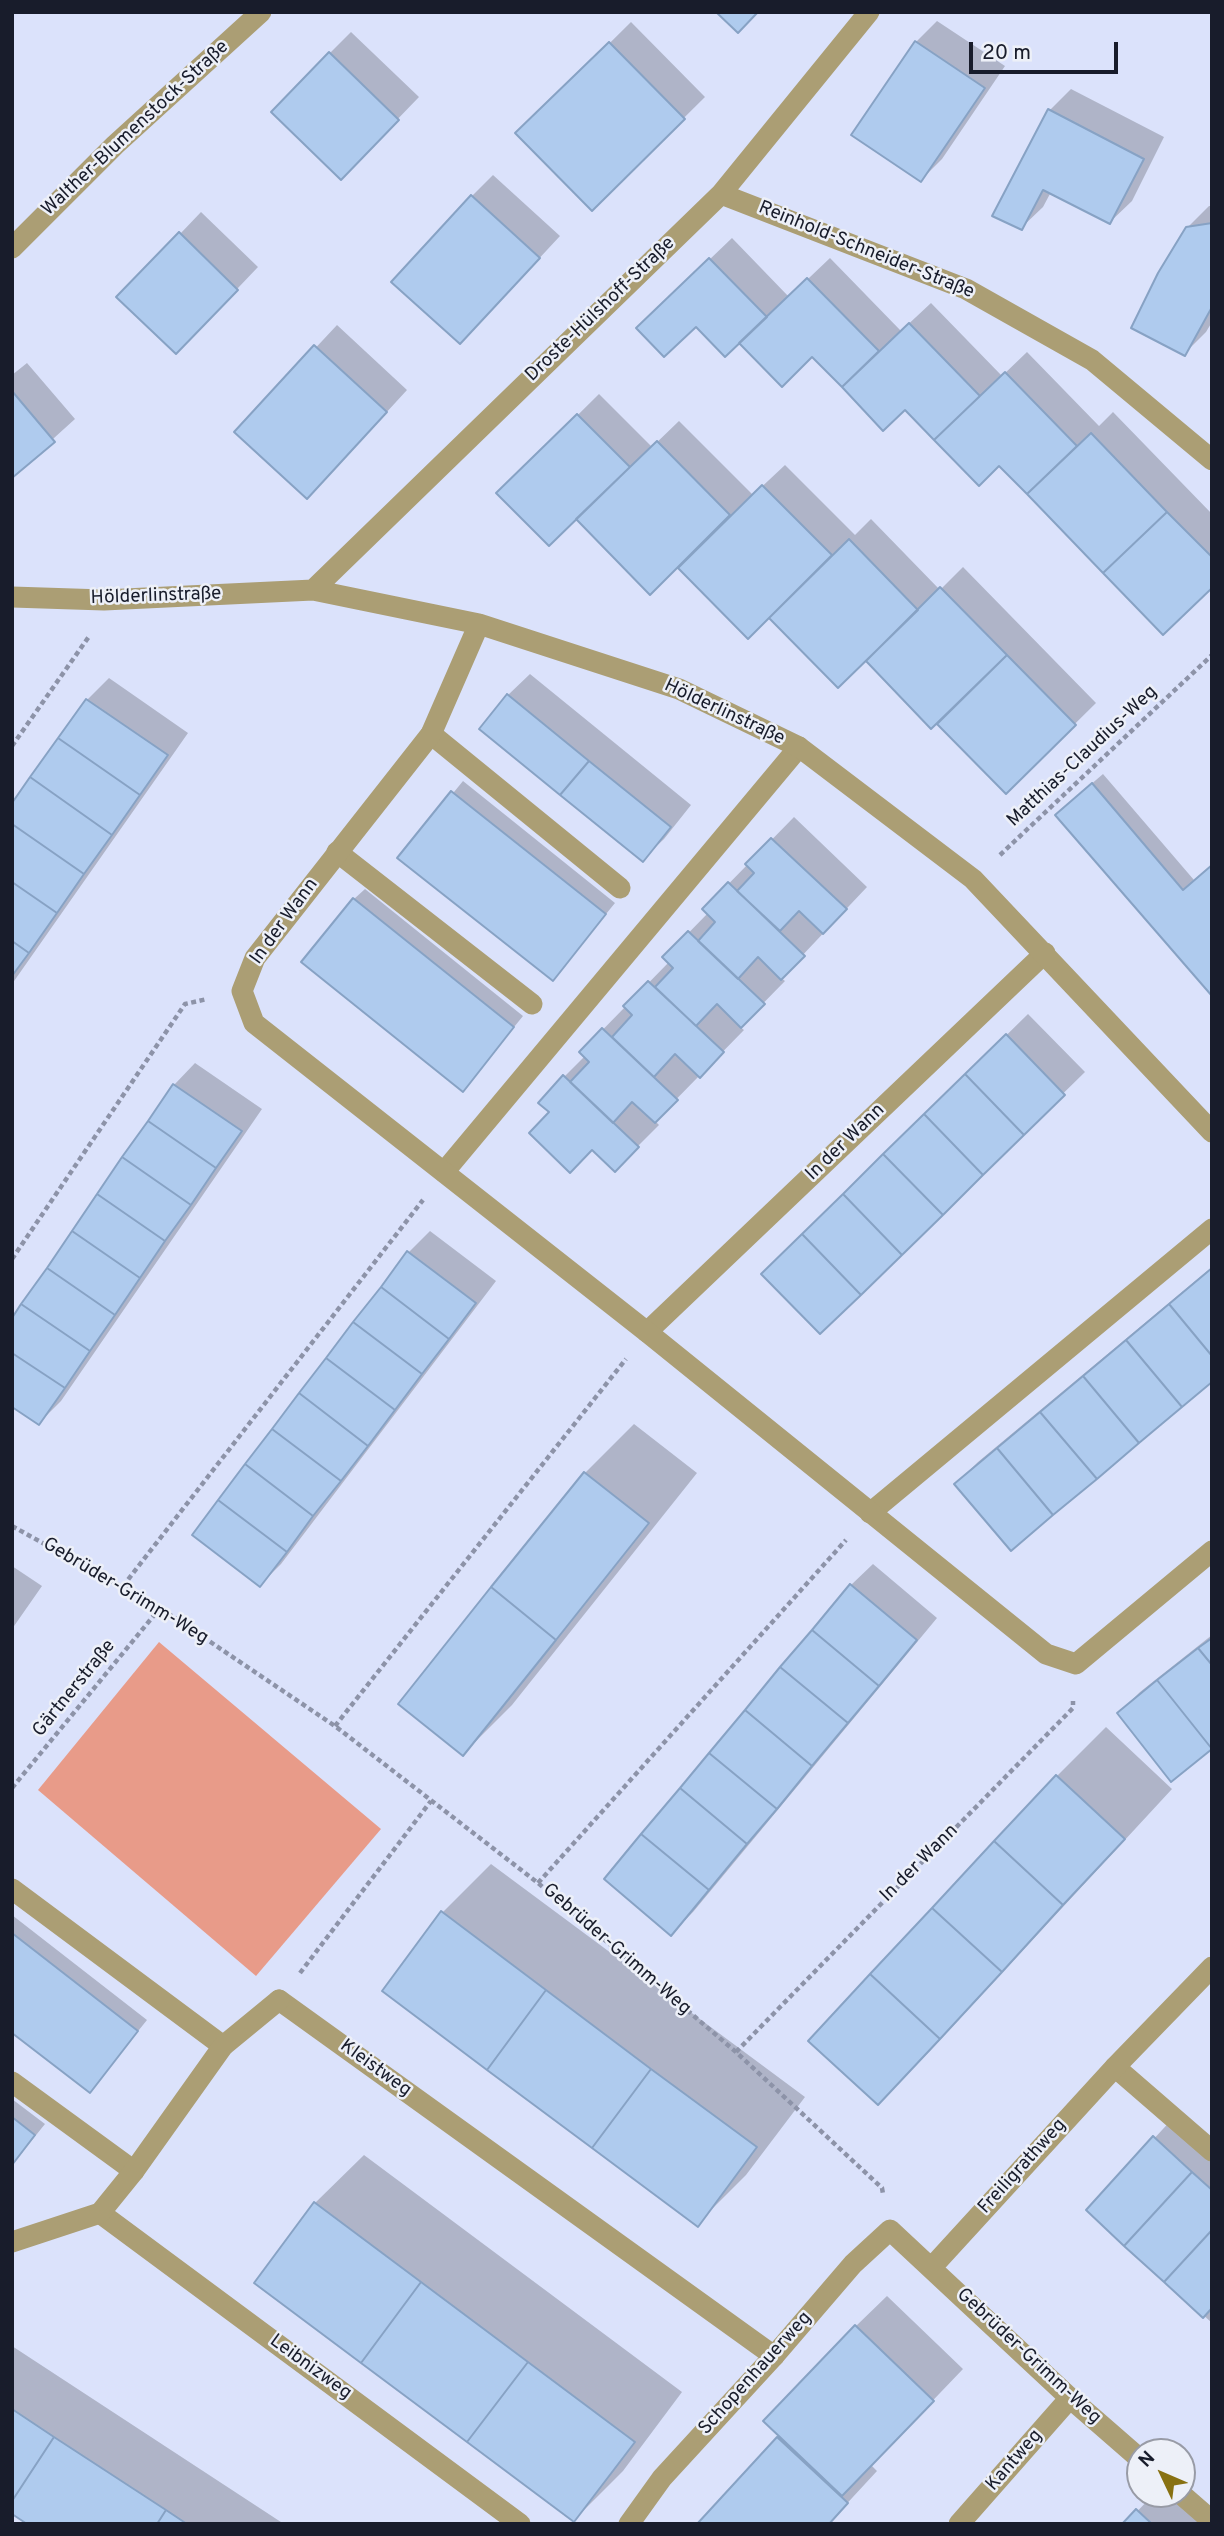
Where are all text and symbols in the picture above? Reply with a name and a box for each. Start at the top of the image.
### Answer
scale bar [972,28,1121,72]
street label: Walther-Blumenstock-Straße [38,36,234,222]
text: 20 m [982,40,1031,67]
street label: Reinhold-Schneider-Straße [755,197,977,305]
street label: Droste-Hülshoff-Straße [522,233,680,387]
street label: Hölderlinstraße [90,583,222,611]
street label: Hölderlinstraße [660,675,788,751]
street label: Matthias-Claudius-Weg [1003,681,1163,833]
street label: In der Wann [246,875,324,969]
street label: In der Wann [802,1100,890,1186]
street label: Gebrüder-Grimm-Weg [38,1533,212,1651]
street label: Gärtnerstraße [29,1636,121,1742]
street label: In der Wann [876,1820,964,1908]
street label: Gebrüder-Grimm-Weg [537,1879,695,2021]
street label: Kleistweg [335,2035,415,2103]
street label: Freiligrathweg [974,2115,1072,2219]
street label: Gebrüder-Grimm-Weg [951,2284,1105,2430]
street label: Schopenhauerweg [695,2308,817,2440]
street label: Leibnizweg [265,2331,355,2405]
street label: Kantweg [982,2425,1048,2497]
north arrow [1126,2438,1196,2508]
text: N [1134,2447,1161,2473]

